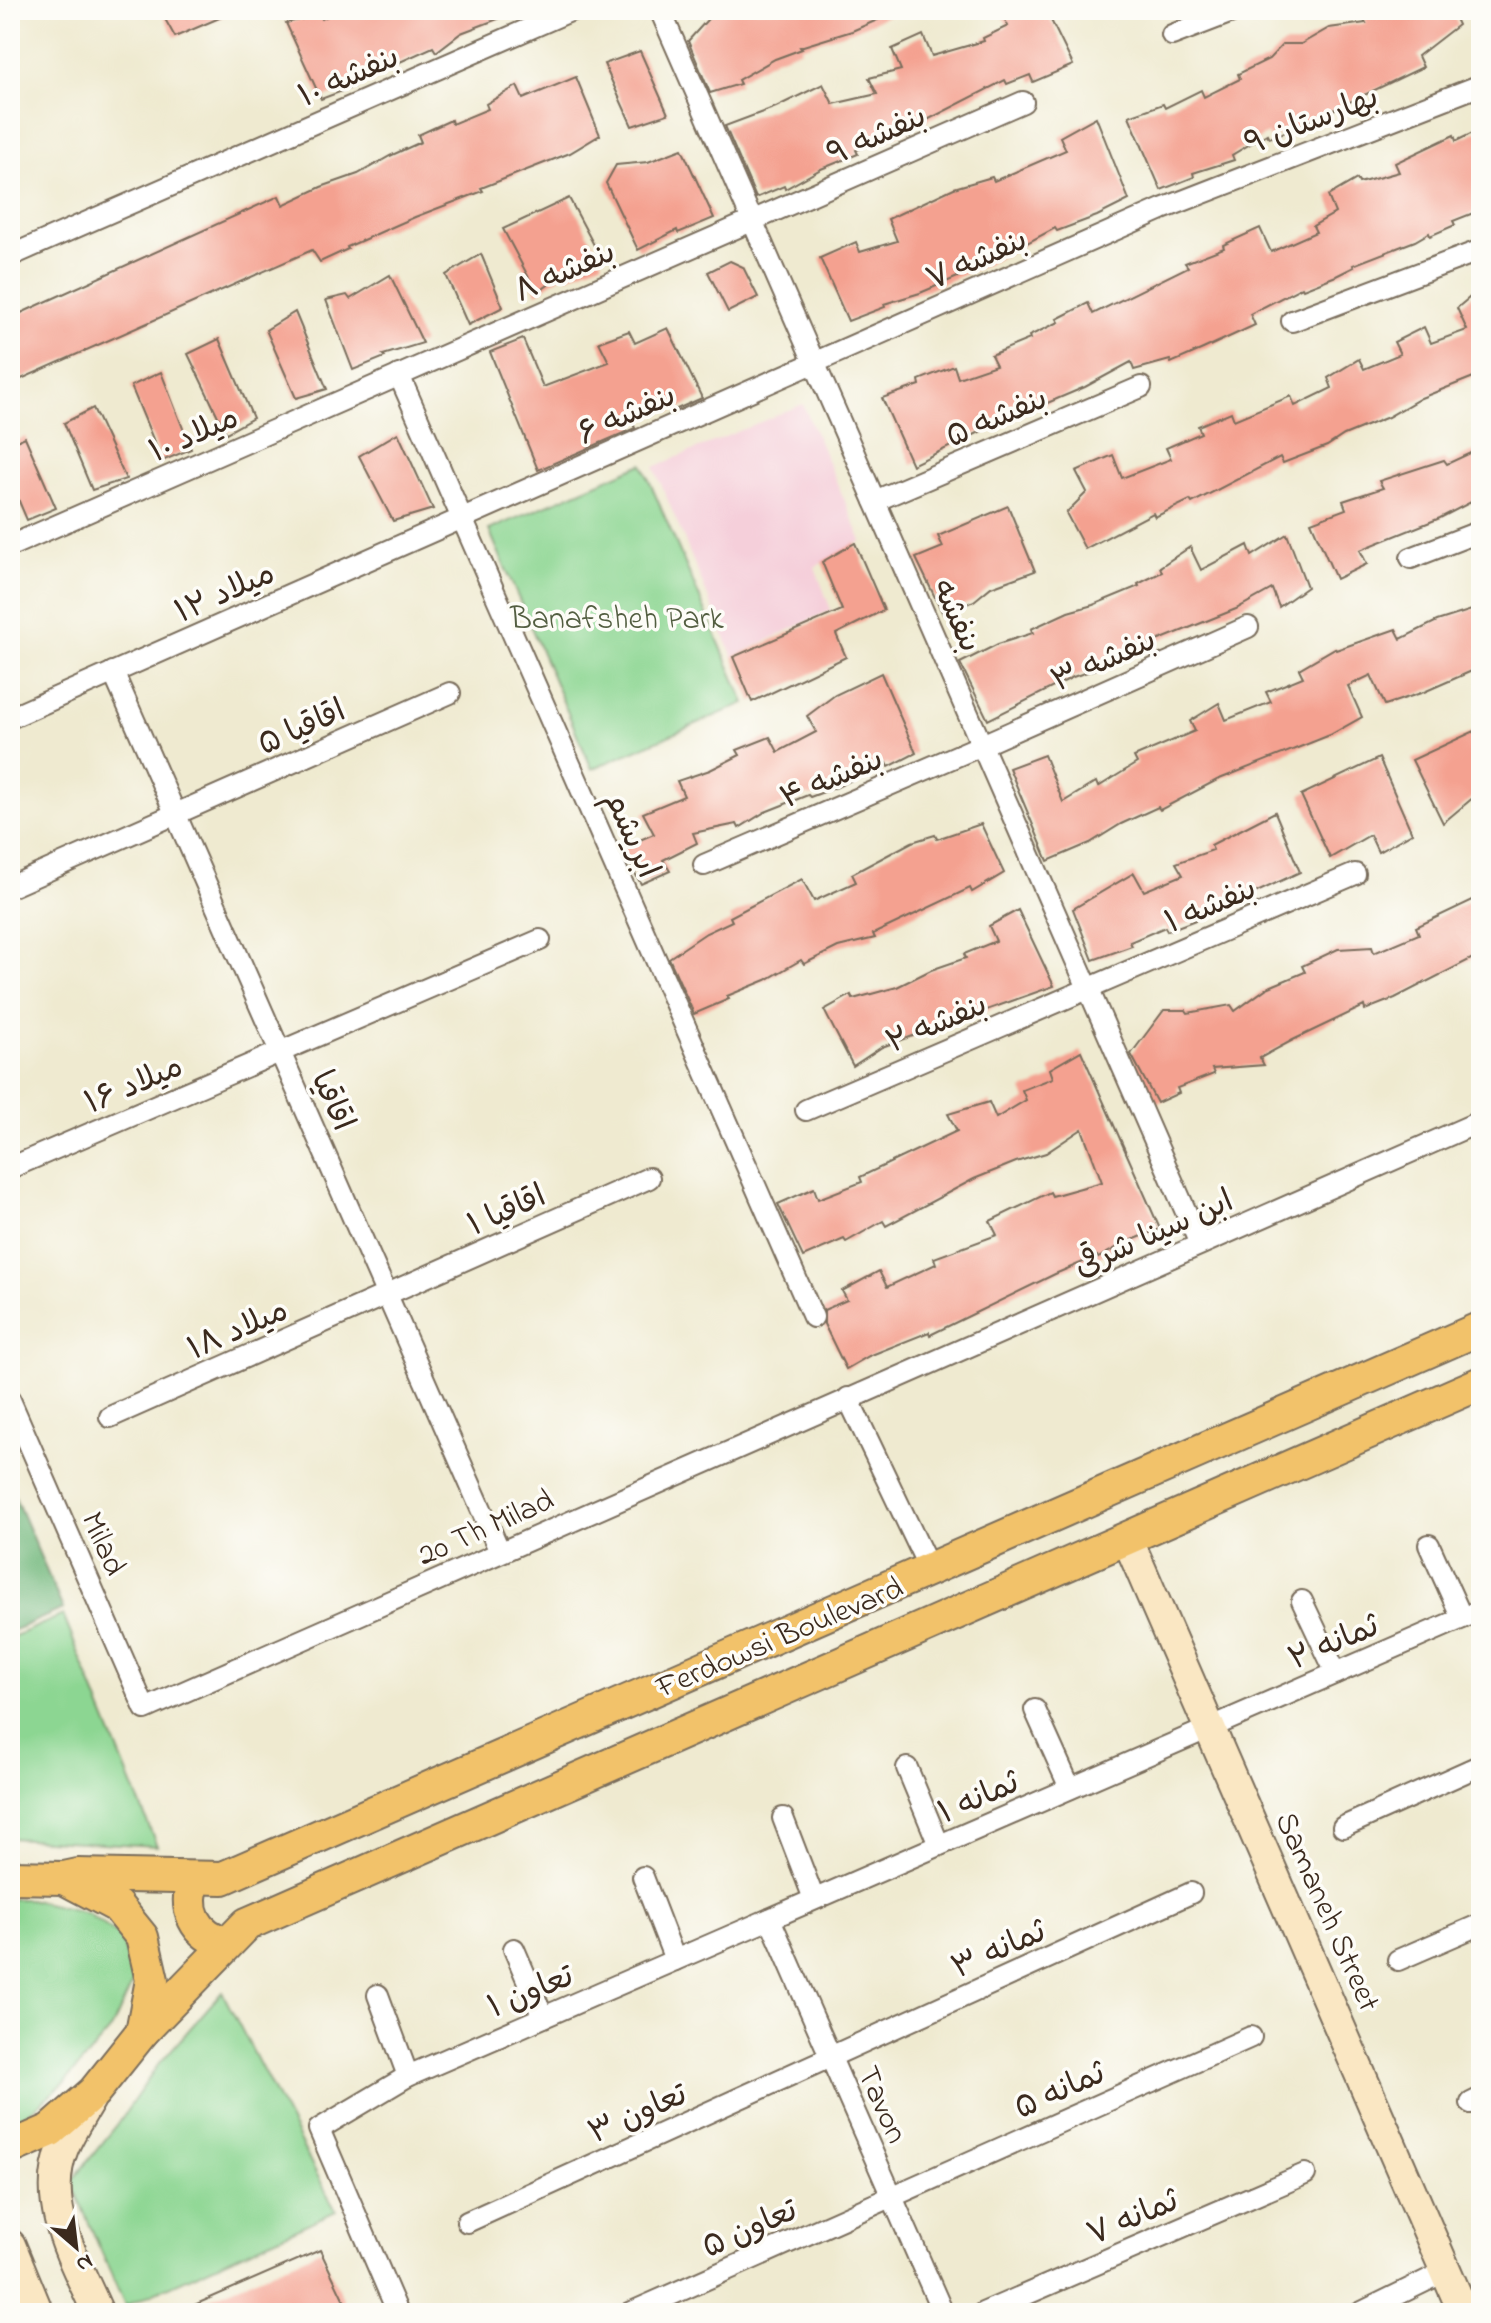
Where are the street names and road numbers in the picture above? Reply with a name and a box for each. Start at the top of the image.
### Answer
street label: بنفشه ۱۰ [291,35,408,121]
street label: بهارستان ۹ [1238,75,1386,169]
street label: بنفشه ۹ [820,94,935,180]
street label: بنفشه ۷ [919,218,1036,304]
street label: بنفشه ۸ [507,230,624,316]
street label: بنفشه ۶ [571,374,684,459]
street label: بنفشه ۵ [939,377,1056,462]
street label: میلاد ۱۰ [142,396,247,477]
street label: میلاد ۱۲ [168,551,283,637]
street label: بنفشه [918,572,992,661]
street label: بنفشه ۳ [1044,618,1164,706]
street label: اقاقیا ۵ [251,689,354,769]
street label: بنفشه ۴ [773,737,891,823]
street label: ابریشم [590,784,670,886]
street label: بنفشه ۱ [1158,867,1265,948]
street label: بنفشه ۲ [879,983,995,1068]
street label: میلاد ۱۶ [78,1045,191,1128]
street label: اقاقیا [297,1064,365,1139]
street label: اقاقیا ۱ [461,1174,554,1250]
street label: ابن سینا شرقی [1067,1179,1242,1291]
street label: میلاد ۱۸ [181,1288,296,1374]
street label: 20 Th Milad [411,1478,562,1580]
street label: Milad [67,1505,137,1584]
street label: Ferdowsi Boulevard [649,1566,911,1713]
street label: ثمانه ۲ [1282,1603,1389,1684]
street label: ثمانه ۱ [931,1760,1029,1838]
street label: Samaneh Street [1261,1805,1391,2020]
street label: ثمانه ۳ [945,1909,1056,1993]
street label: تعاون ۱ [481,1954,582,2032]
street label: ثمانه ۵ [1007,2051,1115,2133]
street label: Tavon [843,2059,919,2152]
street label: تعاون ۳ [581,2072,696,2158]
street label: ثمانه ۷ [1080,2178,1188,2260]
street label: تعاون ۵ [695,2188,806,2272]

